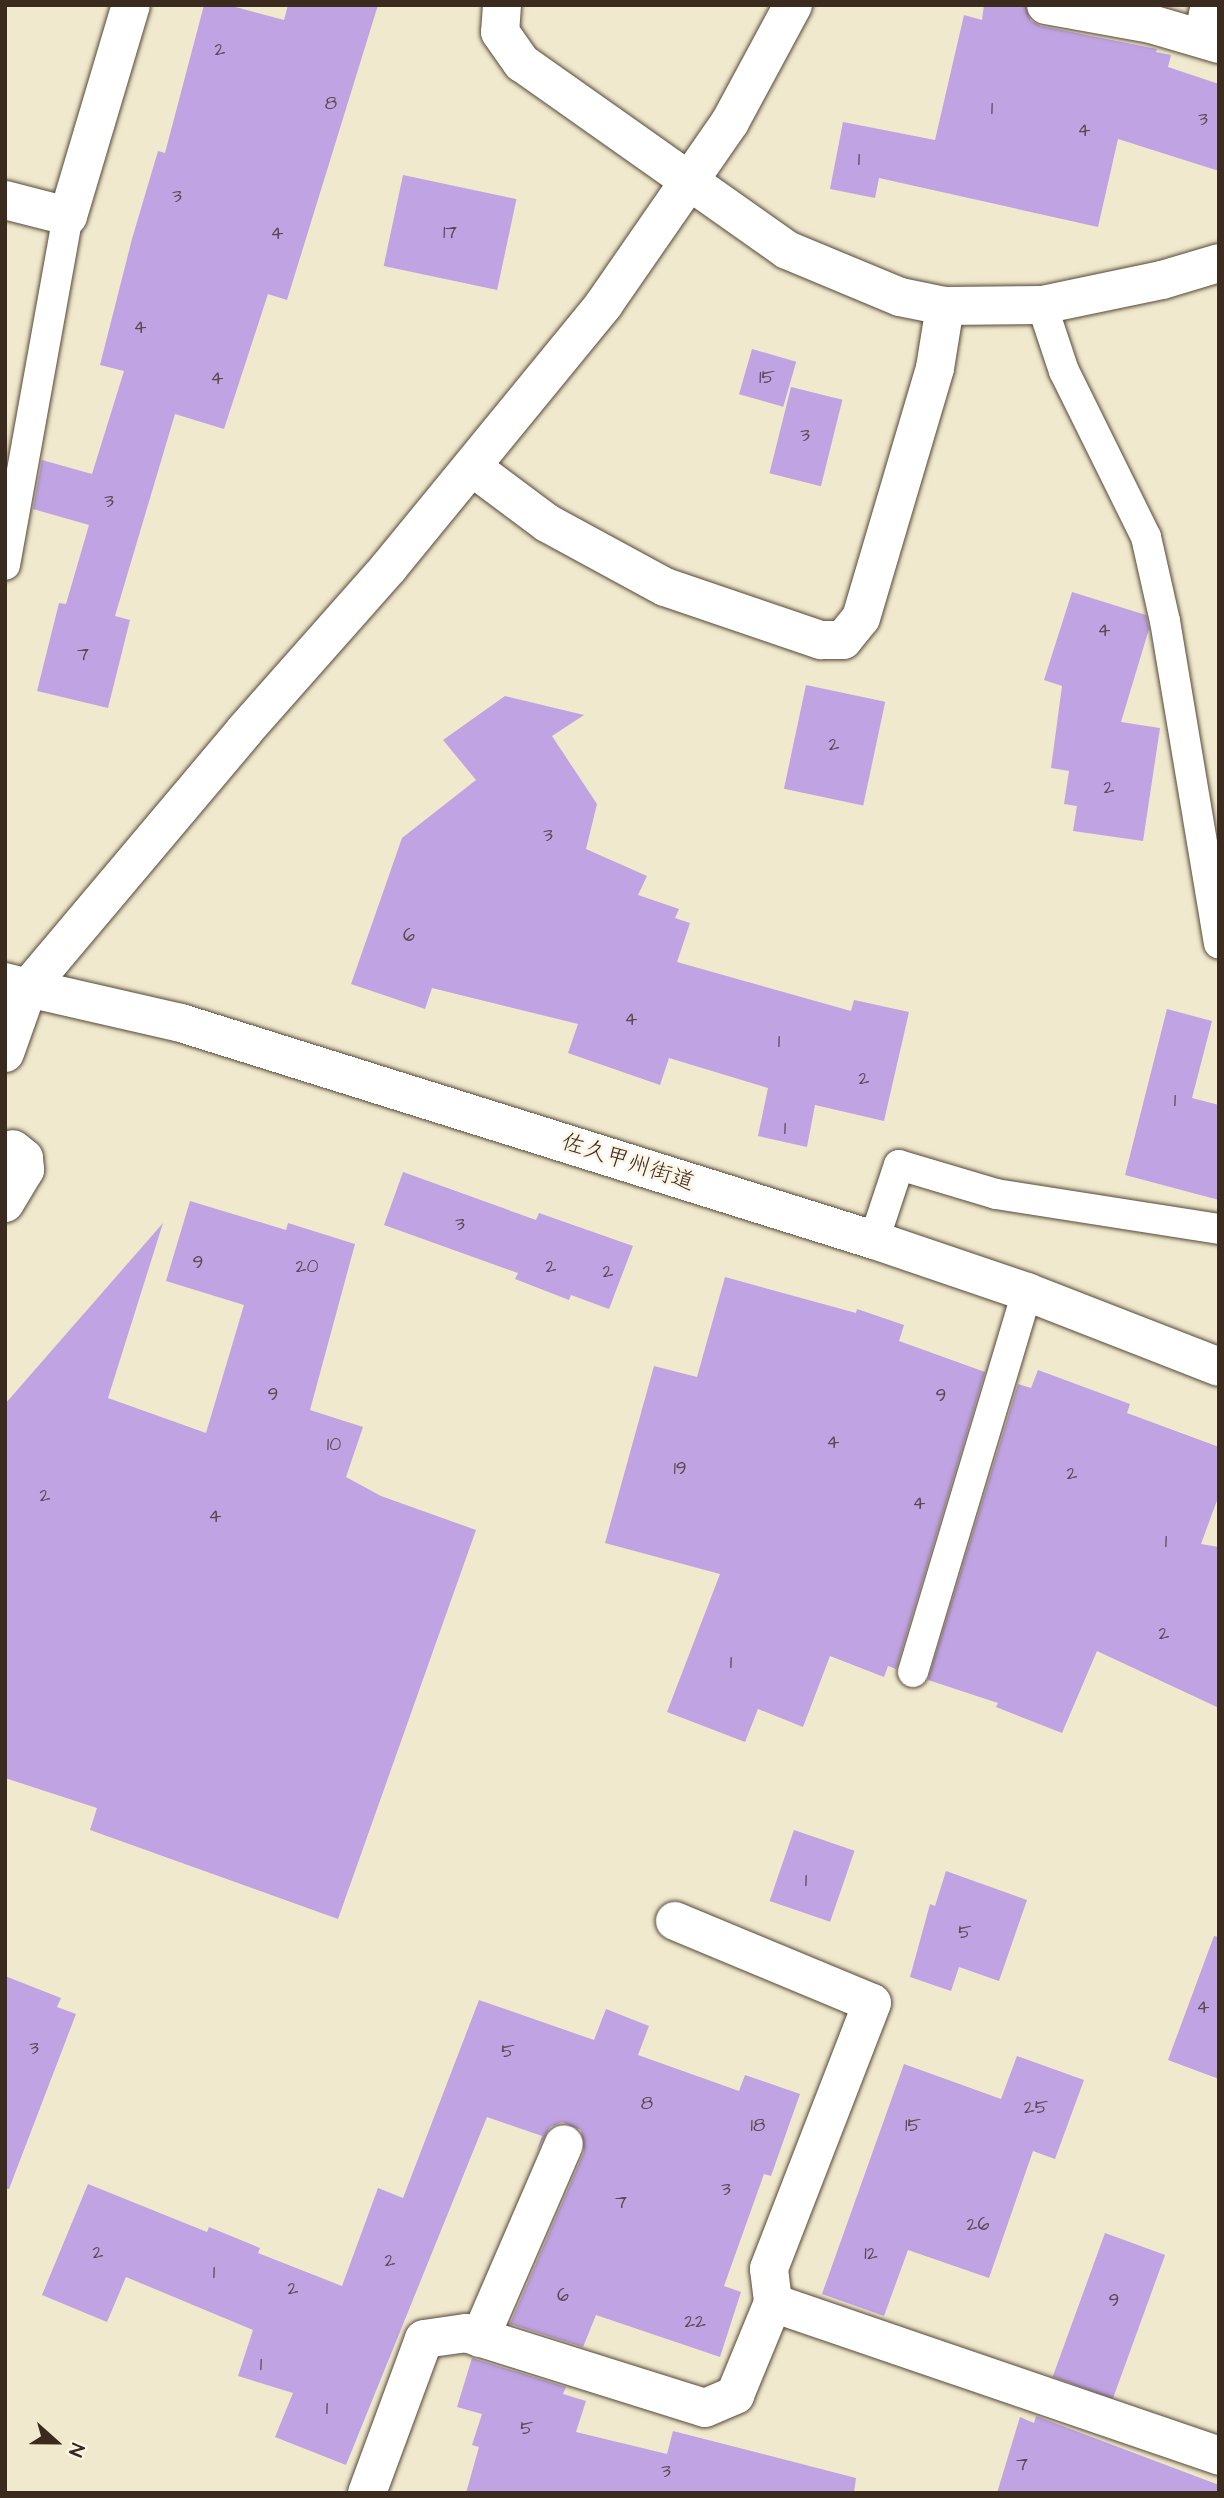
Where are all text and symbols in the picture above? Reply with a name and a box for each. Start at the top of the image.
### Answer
house number: 2 [215,39,225,61]
house number: 8 [325,93,337,115]
house number: 1 [991,98,993,120]
house number: 3 [1198,109,1208,131]
house number: 4 [1078,120,1090,142]
house number: 1 [858,149,860,171]
house number: 3 [172,186,182,208]
house number: 17 [443,222,457,244]
house number: 4 [271,223,283,245]
house number: 4 [134,317,146,339]
house number: 15 [759,367,775,389]
house number: 4 [211,368,223,390]
house number: 3 [800,425,810,447]
house number: 3 [104,491,114,513]
house number: 4 [1098,620,1110,642]
house number: 7 [77,644,89,666]
house number: 2 [829,734,839,756]
house number: 2 [1104,777,1114,799]
house number: 3 [543,825,553,847]
house number: 6 [403,925,415,947]
house number: 4 [625,1009,637,1031]
house number: 1 [778,1031,780,1053]
house number: 2 [859,1068,869,1090]
house number: 1 [1174,1090,1176,1112]
house number: 1 [784,1118,786,1140]
street label: 佐久甲州街道 [558,1128,698,1196]
house number: 3 [455,1214,465,1236]
house number: 9 [193,1252,203,1274]
house number: 20 [296,1256,318,1278]
house number: 2 [546,1256,556,1278]
house number: 2 [603,1261,613,1283]
house number: 9 [268,1384,278,1406]
house number: 9 [936,1385,946,1407]
house number: 4 [827,1432,839,1454]
house number: 10 [327,1434,341,1456]
house number: 19 [673,1458,687,1480]
house number: 2 [1067,1463,1077,1485]
house number: 2 [40,1485,50,1507]
house number: 4 [913,1493,925,1515]
house number: 4 [209,1506,221,1528]
house number: 1 [1165,1531,1167,1553]
house number: 2 [1159,1623,1169,1645]
house number: 1 [730,1652,732,1674]
house number: 1 [805,1870,807,1892]
house number: 5 [958,1922,972,1944]
house number: 4 [1197,1997,1209,2019]
house number: 3 [29,2038,39,2060]
house number: 5 [501,2041,515,2063]
house number: 8 [641,2093,653,2115]
house number: 25 [1024,2097,1048,2119]
house number: 18 [751,2115,765,2137]
house number: 15 [905,2115,921,2137]
house number: 3 [721,2179,731,2201]
house number: 7 [615,2192,627,2214]
house number: 26 [967,2214,989,2236]
house number: 2 [93,2242,103,2264]
house number: 12 [864,2243,878,2265]
house number: 2 [385,2250,395,2272]
house number: 1 [213,2262,215,2284]
house number: 2 [288,2278,298,2300]
house number: 6 [557,2285,569,2307]
house number: 9 [1109,2290,1119,2312]
house number: 22 [684,2311,706,2333]
house number: 1 [260,2354,262,2376]
house number: 1 [326,2398,328,2420]
north arrow [21,2407,91,2477]
house number: 5 [520,2418,534,2440]
text: N [61,2439,91,2460]
house number: 7 [1016,2454,1028,2476]
house number: 3 [661,2461,671,2483]

